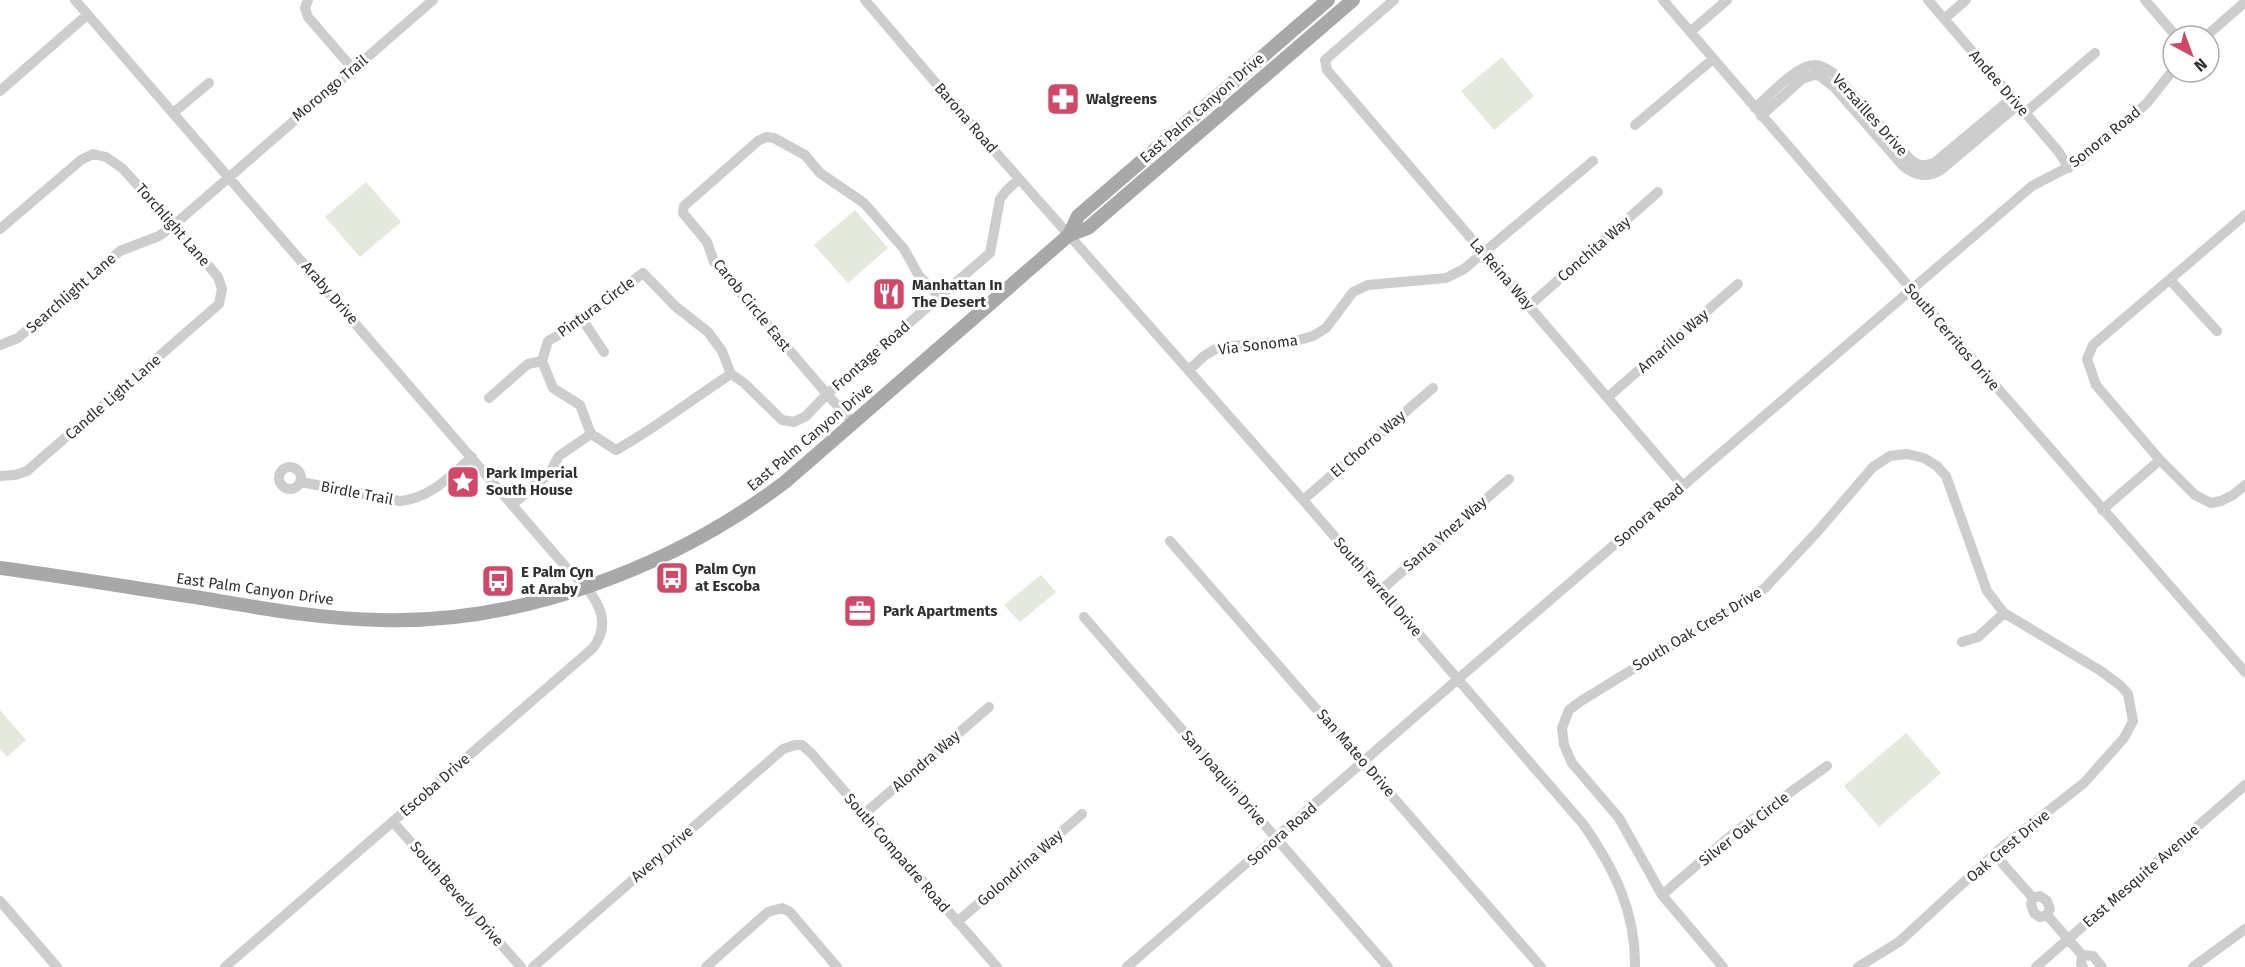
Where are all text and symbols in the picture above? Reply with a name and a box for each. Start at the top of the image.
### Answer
north arrow [2161,24,2221,84]
street label: Andee Drive [1965,46,2033,120]
street label: East Palm Canyon Drive [1136,49,1268,167]
street label: Morongo Trail [289,51,372,125]
text: N [2190,54,2211,76]
street label: Versailles Drive [1829,70,1911,160]
street label: Barona Road [931,79,1001,157]
pharmacy icon: Walgreens [1045,81,1081,117]
place label: Walgreens [1086,90,1157,108]
street label: Sonora Road [2066,103,2144,171]
street label: Torchlight Lane [132,180,214,270]
street label: Conchita Way [1554,212,1635,285]
street label: La Reina Way [1466,235,1538,314]
street label: Searchlight Lane [23,249,119,337]
street label: Carob Circle East [709,255,795,355]
street label: Araby Drive [298,258,362,328]
street label: Pintura Circle [554,273,638,341]
restaurant icon: Manhattan In The Desert [871,276,907,312]
place label: Manhattan In The Desert [912,276,1002,311]
street label: South Cerritos Drive [1901,280,2003,394]
street label: Amarillo Way [1634,305,1713,377]
street label: Frontage Road [828,317,914,395]
street label: Via Sonoma [1217,331,1299,359]
street label: Candle Light Lane [62,351,164,443]
street label: East Palm Canyon Drive [744,379,876,495]
street label: El Chorro Way [1327,406,1410,481]
place icon: Park Imperial South House [445,464,481,500]
place label: Park Imperial South House [486,464,578,499]
street label: Birdle Trail [319,477,395,509]
street label: Sonora Road [1610,480,1688,550]
street label: Santa Ynez Way [1400,492,1491,575]
street label: South Farrell Drive [1330,534,1426,640]
bus stop icon: Palm Cyn at Escoba [654,560,690,596]
place label: Palm Cyn at Escoba [695,560,760,595]
bus stop icon: E Palm Cyn at Araby [480,563,516,599]
place label: E Palm Cyn at Araby [521,563,594,598]
street label: East Palm Canyon Drive [175,569,335,609]
street label: South Oak Crest Drive [1629,583,1765,675]
office icon: Park Apartments [842,593,878,629]
place label: Park Apartments [883,602,998,620]
street label: San Mateo Drive [1313,706,1399,800]
street label: Alondra Way [888,726,964,795]
street label: San Joaquin Drive [1178,727,1270,829]
street label: Escoba Drive [396,750,474,820]
street label: Silver Oak Circle [1695,788,1793,870]
street label: South Compadre Road [841,790,953,916]
street label: Sonora Road [1243,799,1321,869]
street label: Oak Crest Drive [1963,806,2053,886]
street label: East Mesquite Avenue [2079,821,2203,931]
street label: Avery Drive [627,822,697,886]
street label: Golondrina Way [974,826,1067,910]
street label: South Beverly Drive [407,838,507,950]

